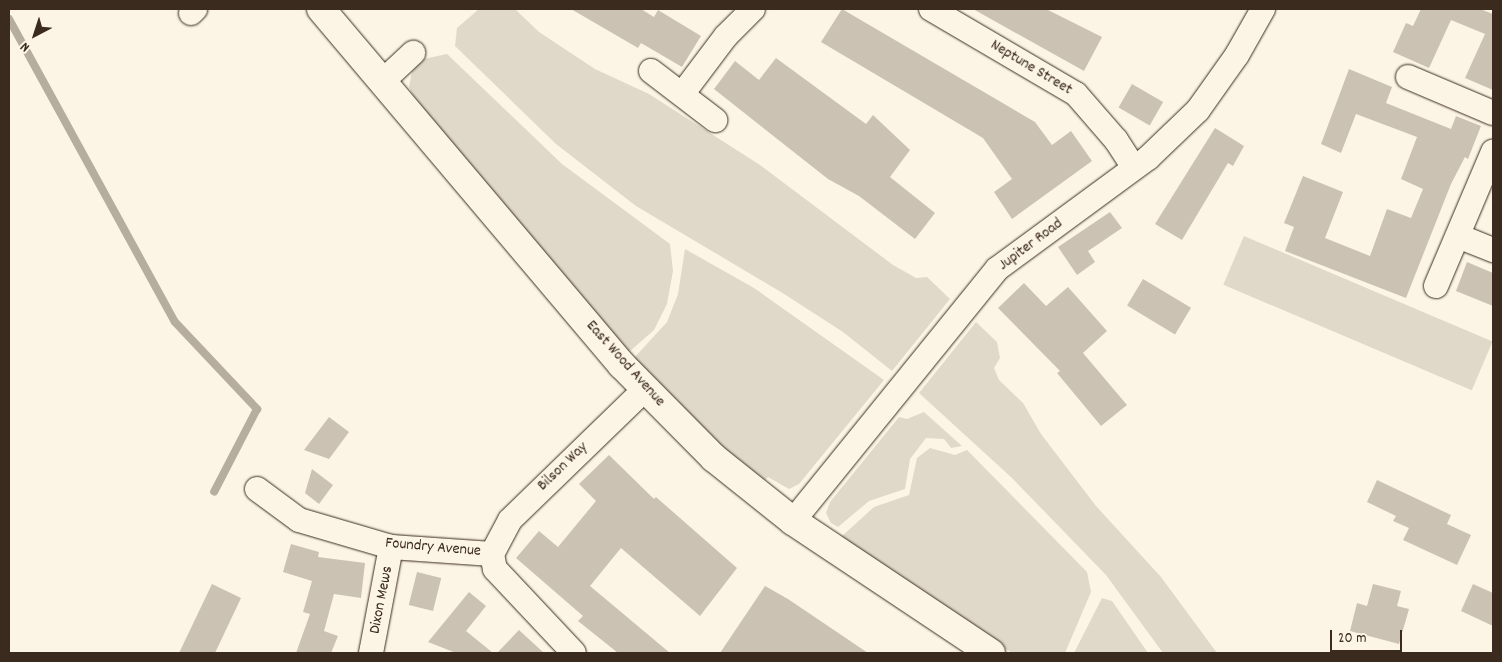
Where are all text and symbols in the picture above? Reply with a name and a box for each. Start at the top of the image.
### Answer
north arrow [10,10,60,60]
street label: Neptune Street [987,36,1075,100]
text: N [16,37,34,56]
street label: Jupiter Road [995,215,1067,275]
street label: East Wood Avenue [581,317,669,411]
street label: Bilson Way [534,438,592,496]
street label: Foundry Avenue [384,534,482,562]
street label: Dixon Mews [366,564,398,636]
scale bar [1332,620,1404,652]
text: 20 m [1338,628,1366,650]

